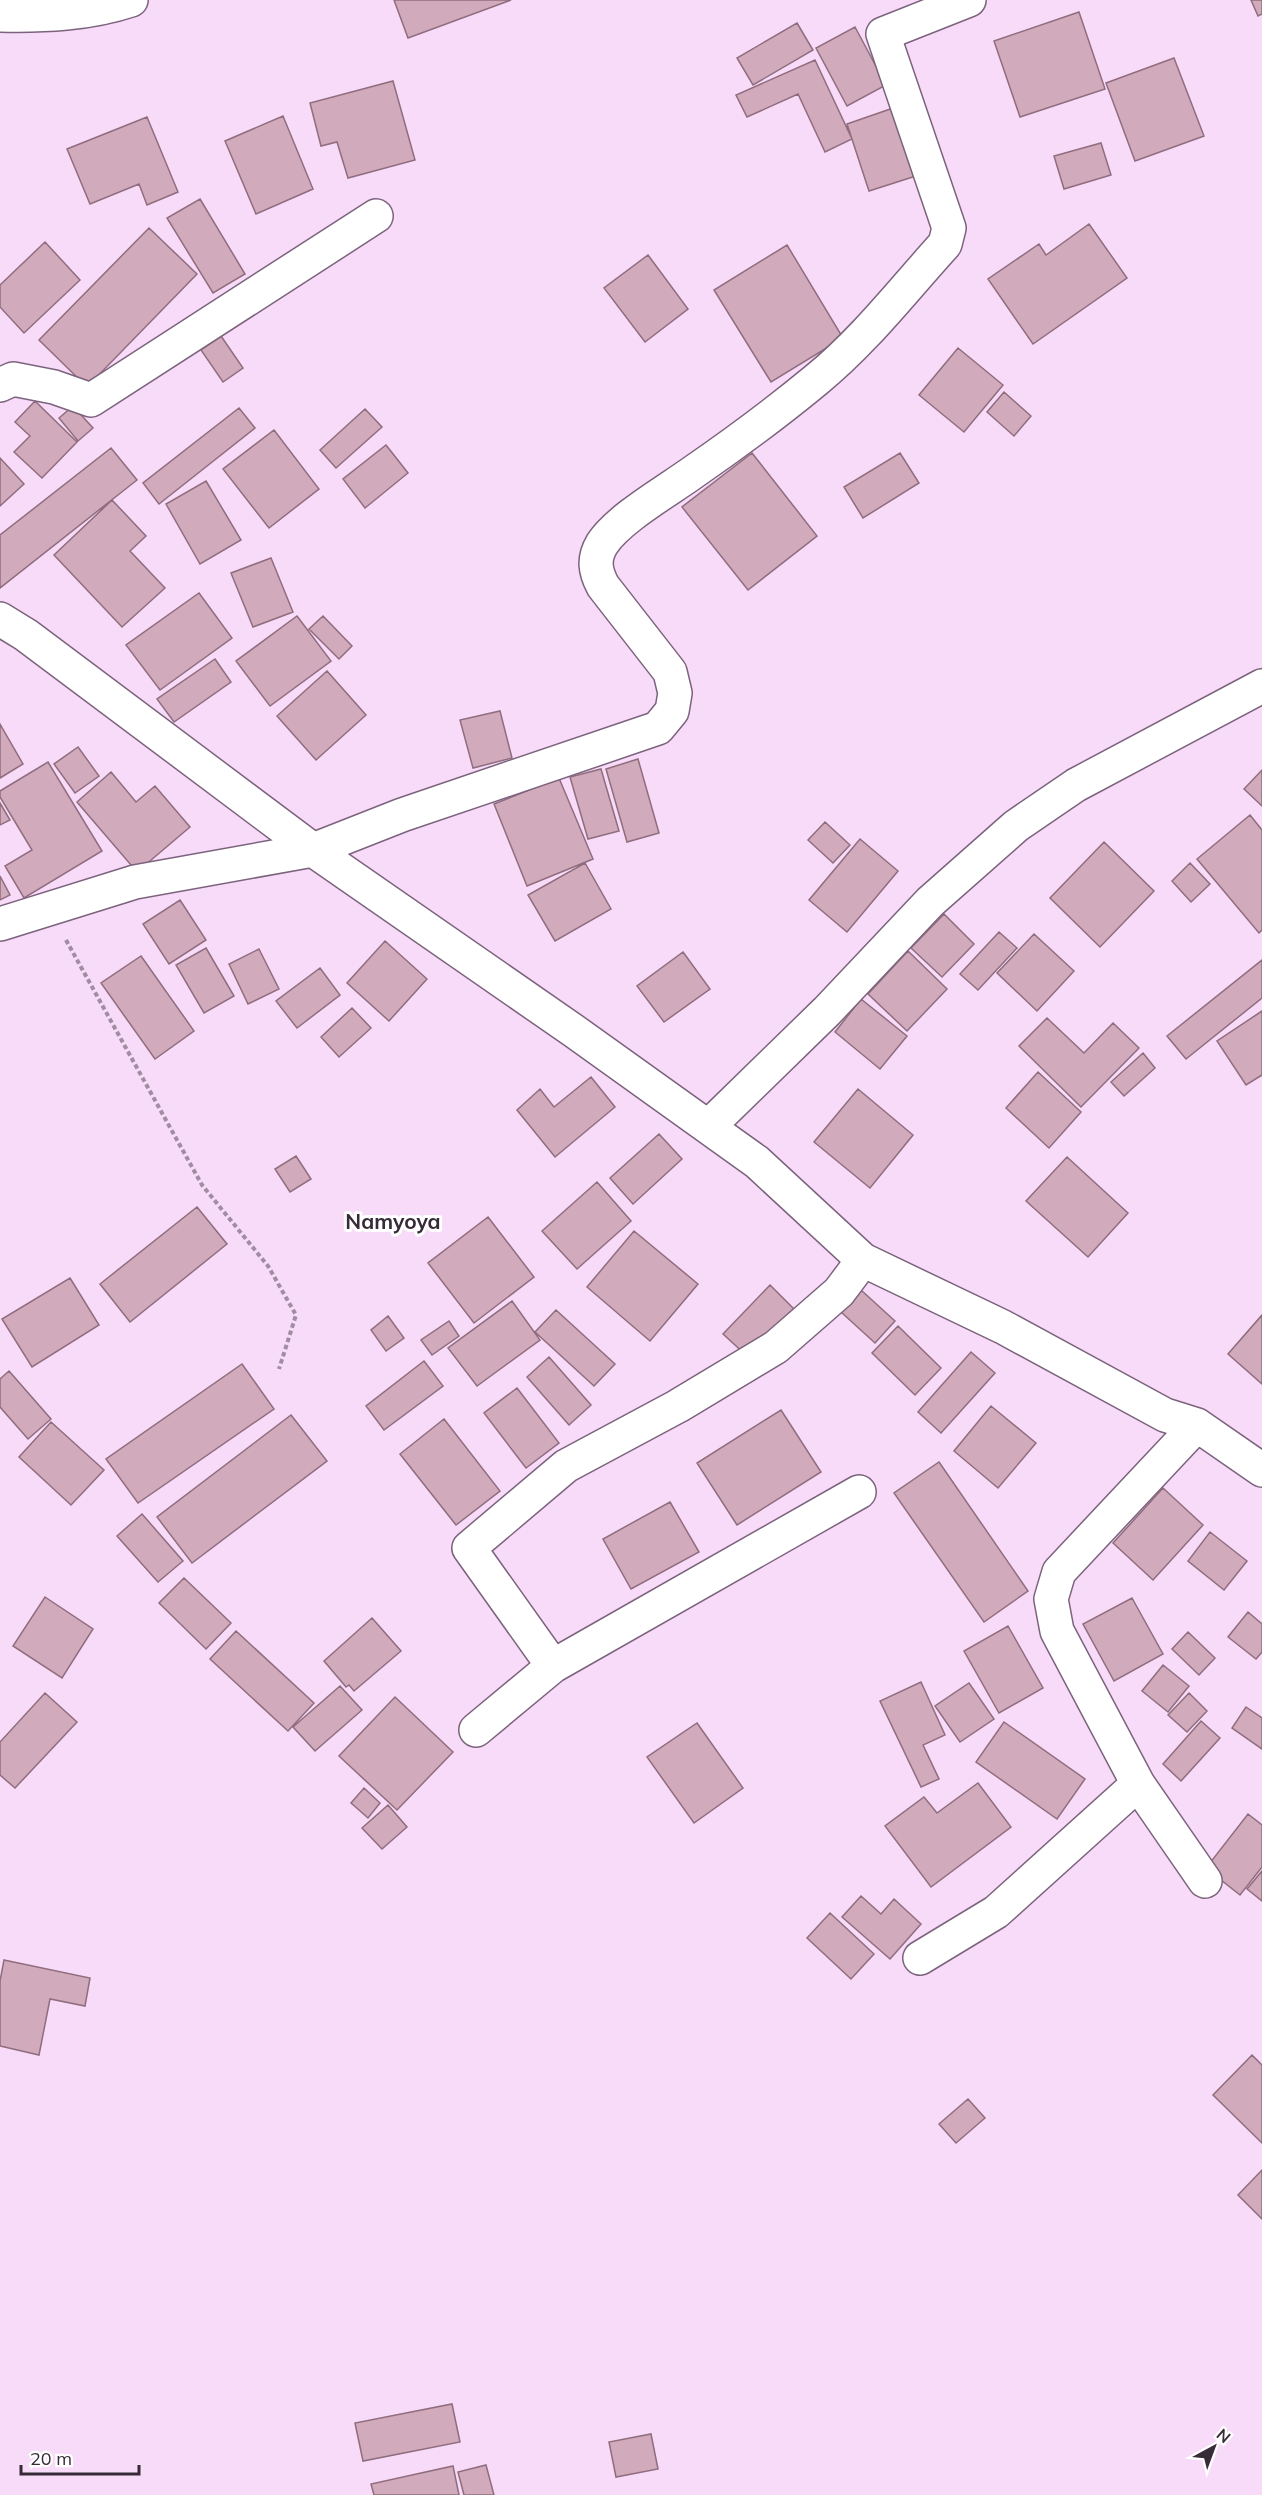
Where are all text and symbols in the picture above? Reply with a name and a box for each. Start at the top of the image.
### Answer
district label: Namyoya [345,1208,441,1234]
north arrow [1184,2417,1244,2477]
text: N [1213,2424,1235,2447]
scale bar [21,2438,140,2476]
text: 20 m [30,2447,72,2470]

